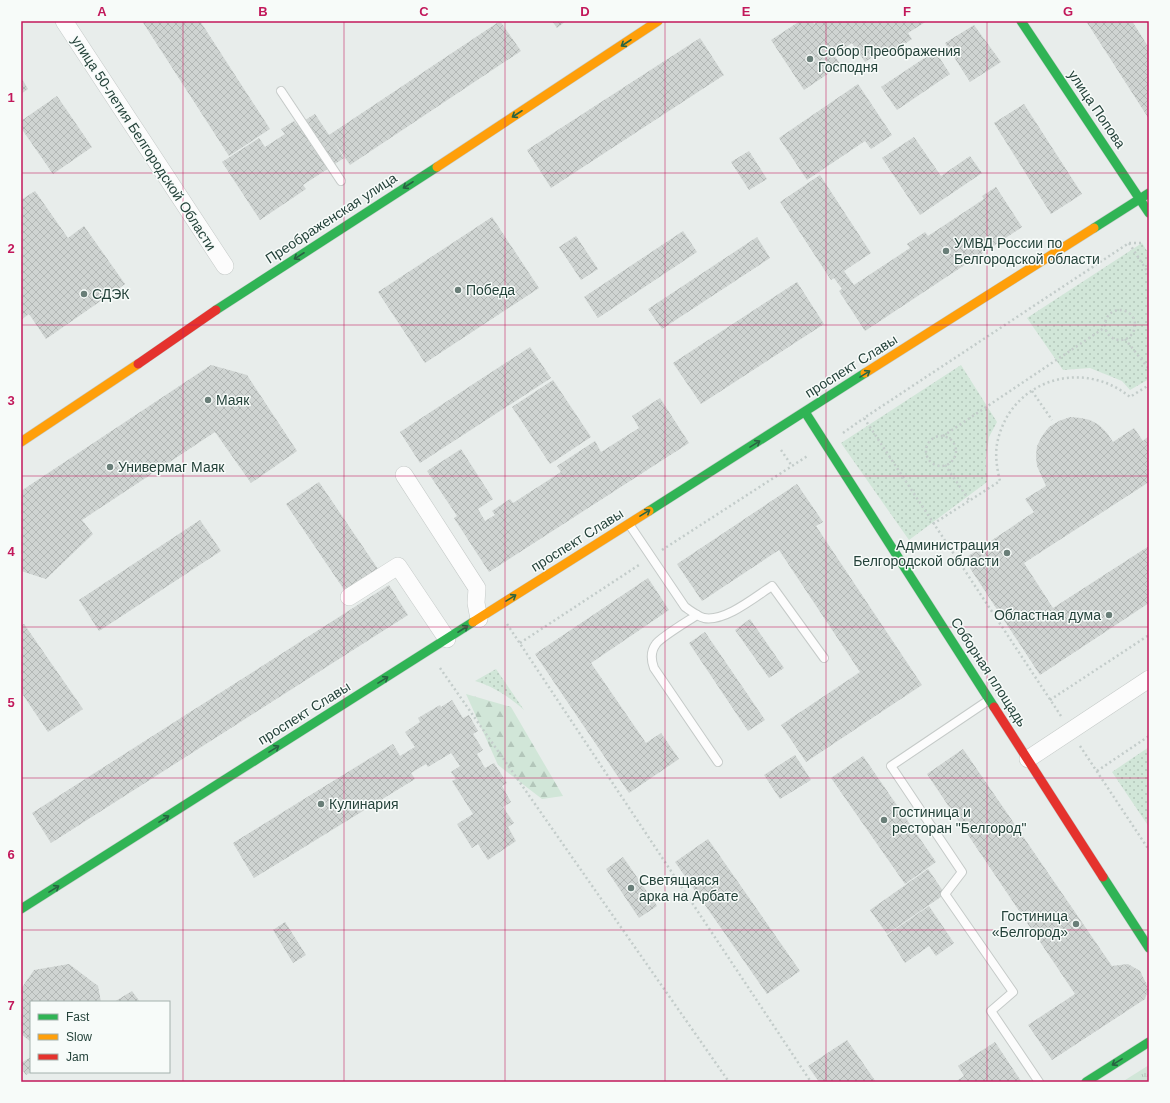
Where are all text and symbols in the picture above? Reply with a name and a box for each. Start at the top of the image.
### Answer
text: A [97,4,107,19]
text: B [258,4,268,19]
text: C [419,4,429,19]
text: D [580,4,590,19]
text: E [742,4,751,19]
text: F [903,4,911,19]
text: G [1063,4,1073,19]
street label: улица 50-летия Белгородской Области [68,33,220,253]
one-way arrow [620,39,632,47]
place label: Собор Преображения Господня [818,43,961,75]
marker: Собор Преображения Господня [805,54,815,64]
street label: улица Попова [1065,67,1129,151]
text: 1 [7,90,15,105]
one-way arrow [512,110,523,118]
street label: Преображенская улица [262,169,400,266]
one-way arrow [403,181,414,189]
place label: УМВД России по Белгородской области [954,235,1100,267]
text: 2 [7,241,15,256]
marker: УМВД России по Белгородской области [941,246,951,256]
one-way arrow [293,252,305,260]
place label: Победа [466,282,515,298]
marker: Победа [453,285,463,295]
place label: СДЭК [92,286,130,302]
marker: СДЭК [79,289,89,299]
street label: проспект Славы [802,331,900,401]
one-way arrow [859,370,870,378]
place label: Маяк [216,392,250,408]
text: 3 [7,393,15,408]
marker: Маяк [203,395,213,405]
one-way arrow [749,440,760,448]
place label: Универмаг Маяк [118,459,225,475]
marker: Универмаг Маяк [105,462,115,472]
street label: проспект Славы [528,505,626,575]
one-way arrow [639,509,651,517]
place label: Администрация Белгородской области [853,537,999,569]
text: 4 [7,544,15,559]
marker: Администрация Белгородской области [1002,548,1012,558]
one-way arrow [505,594,516,602]
place label: Областная дума [994,607,1101,623]
marker: Областная дума [1104,610,1114,620]
street label: Соборная площадь [948,614,1030,730]
one-way arrow [457,625,468,633]
one-way arrow [377,675,389,683]
street label: проспект Славы [255,678,353,748]
text: 5 [7,695,15,710]
one-way arrow [268,745,279,754]
place label: Кулинария [329,796,399,812]
marker: Кулинария [316,799,326,809]
place label: Гостиница и ресторан "Белгород" [892,804,1026,836]
one-way arrow [158,815,169,823]
marker: Гостиница и ресторан "Белгород" [879,815,889,825]
text: 6 [7,847,15,862]
place label: Светящаяся арка на Арбате [639,872,739,904]
marker: Светящаяся арка на Арбате [626,883,636,893]
one-way arrow [48,884,60,892]
place label: Гостиница «Белгород» [992,908,1068,940]
marker: Гостиница «Белгород» [1071,919,1081,929]
text: 7 [7,998,15,1013]
legend [30,1001,170,1073]
text: Fast [66,1010,90,1024]
text: Slow [66,1030,92,1044]
text: Jam [66,1050,89,1064]
one-way arrow [1112,1058,1123,1066]

